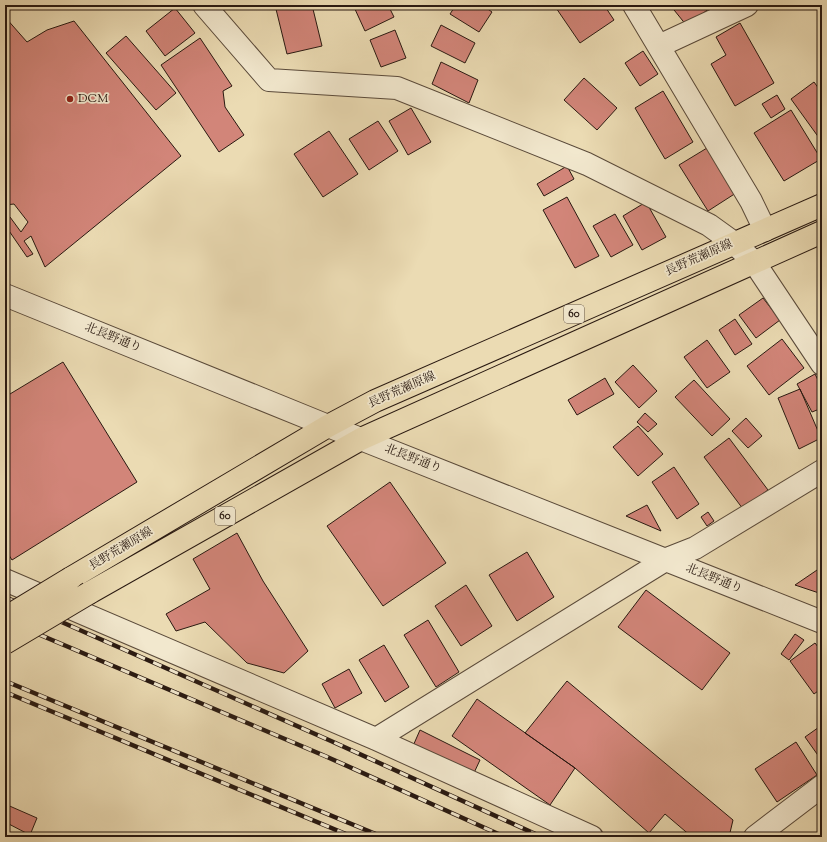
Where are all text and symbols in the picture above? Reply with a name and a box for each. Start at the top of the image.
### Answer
place label: DCM [78,90,108,108]
marker: DCM [65,94,75,104]
street label: 長野荒瀬原線 [662,235,736,281]
road number: 60 [564,305,584,323]
street label: 北長野通り [82,318,144,358]
street label: 長野荒瀬原線 [365,367,439,413]
street label: 北長野通り [382,440,444,478]
road number: 60 [215,507,235,525]
street label: 長野荒瀬原線 [85,523,157,575]
street label: 北長野通り [683,559,745,599]

